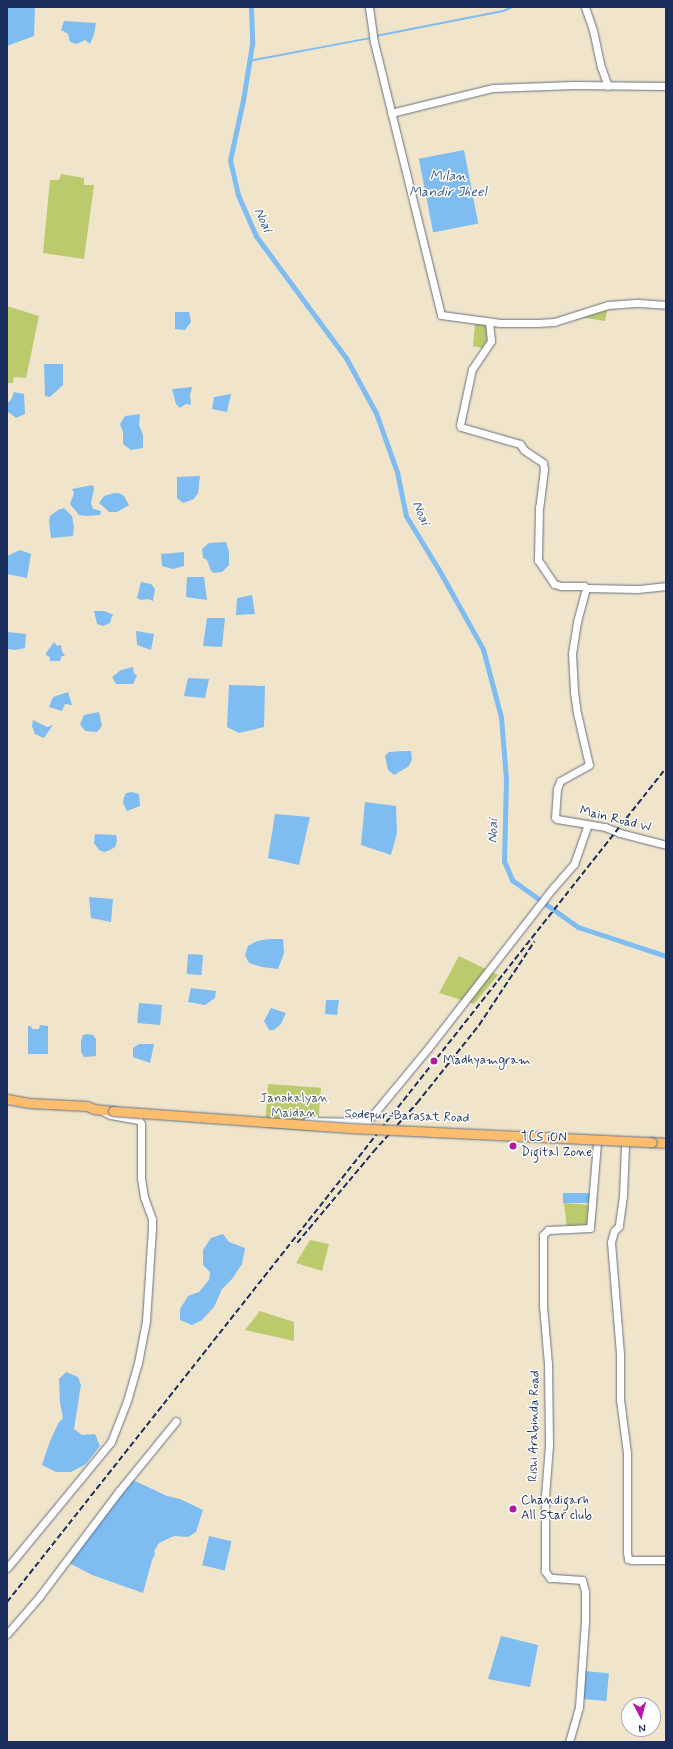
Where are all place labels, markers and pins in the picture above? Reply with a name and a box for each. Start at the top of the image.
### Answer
place label: Madhyamgram [443,1053,530,1069]
marker: Madhyamgram [428,1055,440,1067]
place label: TCS iON Digital Zone [521,1131,591,1162]
marker: TCS iON Digital Zone [508,1141,518,1151]
place label: Chandigarh All Star club [521,1494,589,1525]
marker: Chandigarh All Star club [508,1504,518,1514]

